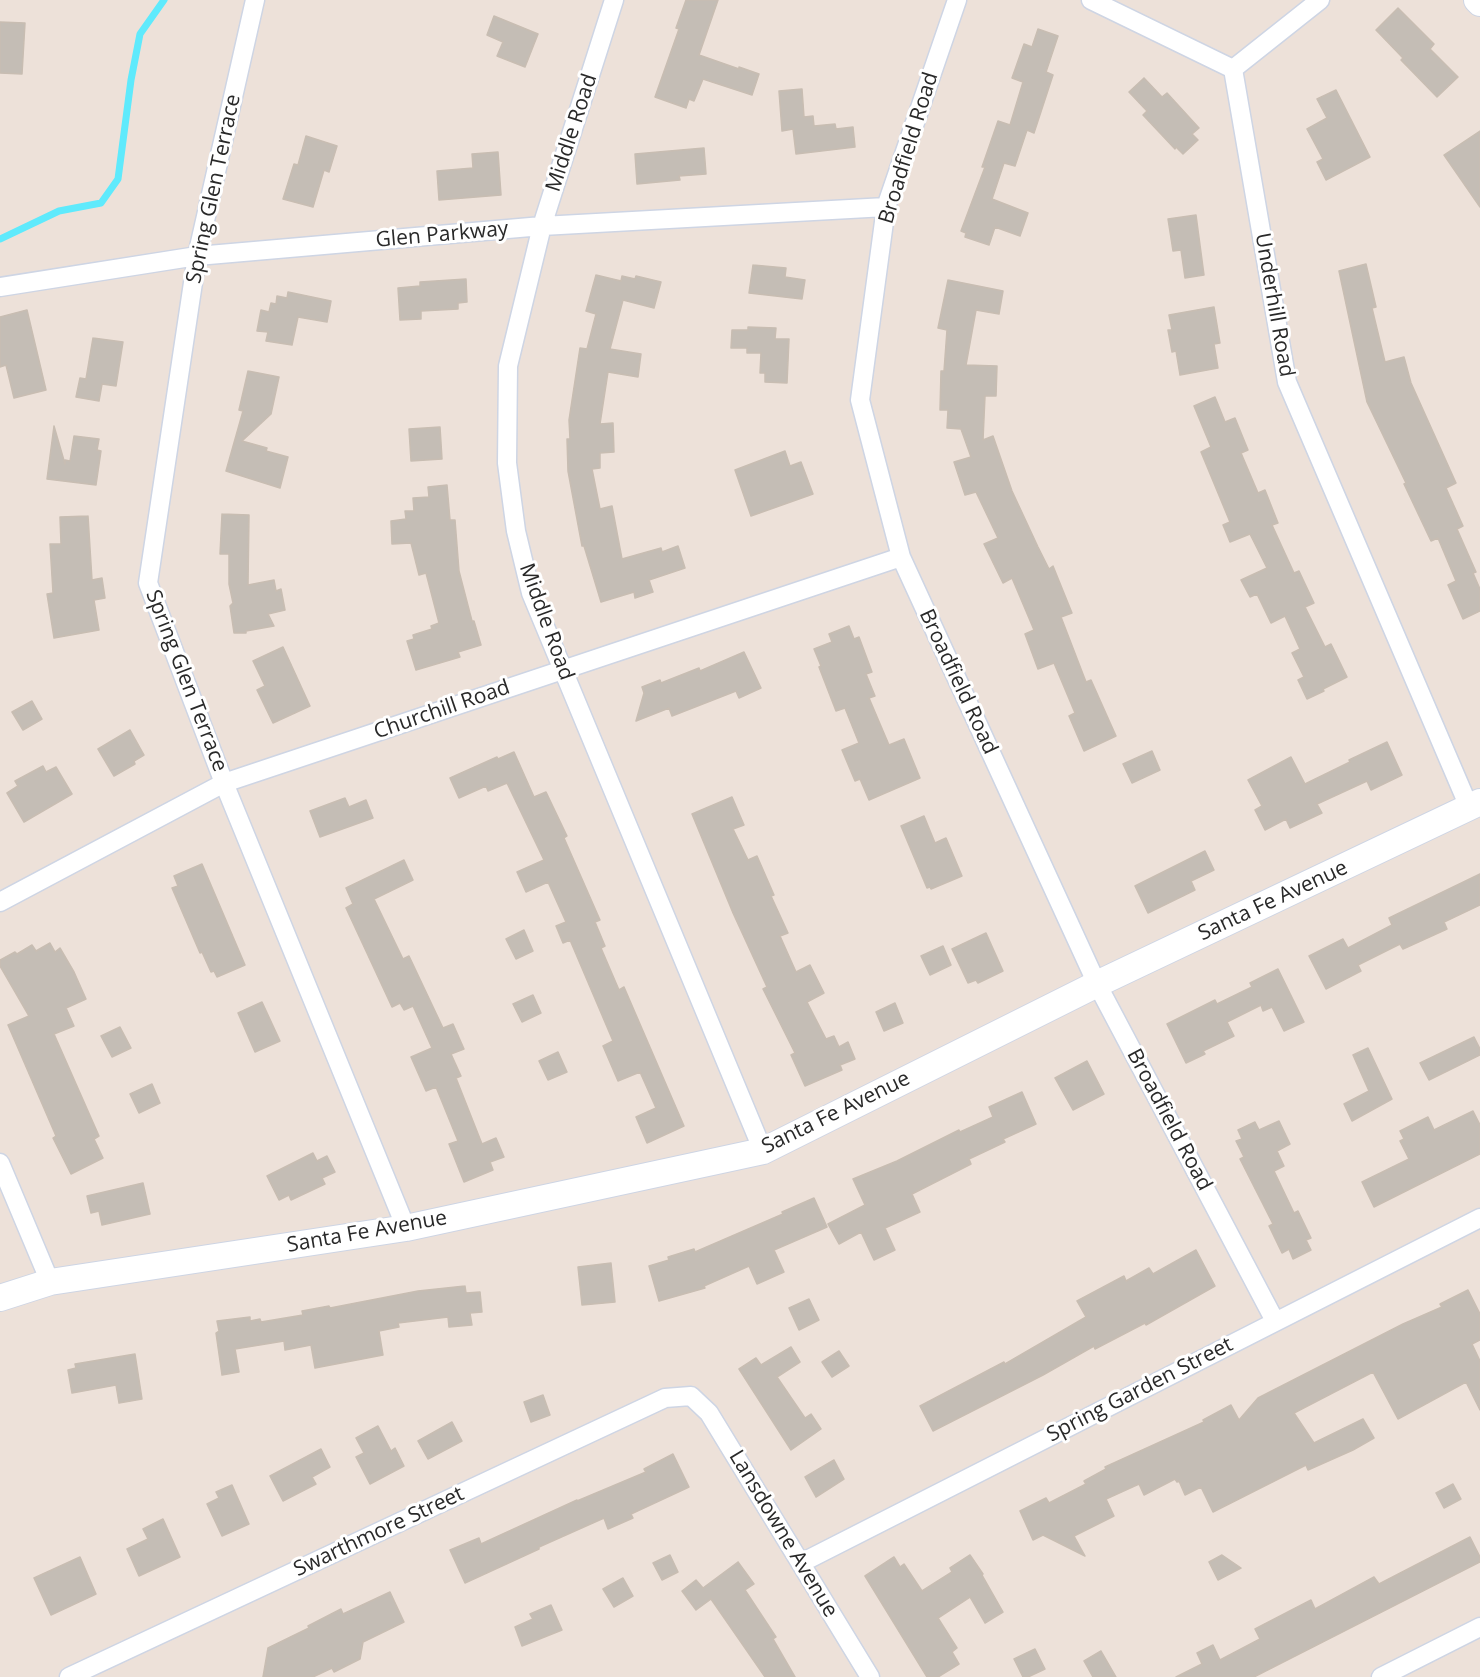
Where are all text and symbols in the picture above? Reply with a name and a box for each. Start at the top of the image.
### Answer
street label: Broadfield Road [874,69,944,227]
street label: Middle Road [541,71,603,195]
street label: Spring Glen Terrace [182,92,246,286]
street label: Glen Parkway [375,217,509,253]
street label: Underhill Road [1249,231,1299,379]
street label: Middle Road [513,560,579,684]
street label: Spring Glen Terrace [140,587,232,775]
street label: Broadfield Road [913,605,1003,759]
street label: Churchill Road [371,675,513,745]
street label: Santa Fe Avenue [1194,855,1352,947]
street label: Broadfield Road [1121,1045,1217,1195]
street label: Santa Fe Avenue [758,1066,914,1160]
street label: Santa Fe Avenue [285,1206,449,1258]
street label: Spring Garden Street [1043,1332,1237,1448]
street label: Lansdowne Avenue [723,1446,843,1622]
street label: Swarthmore Street [290,1481,468,1583]

